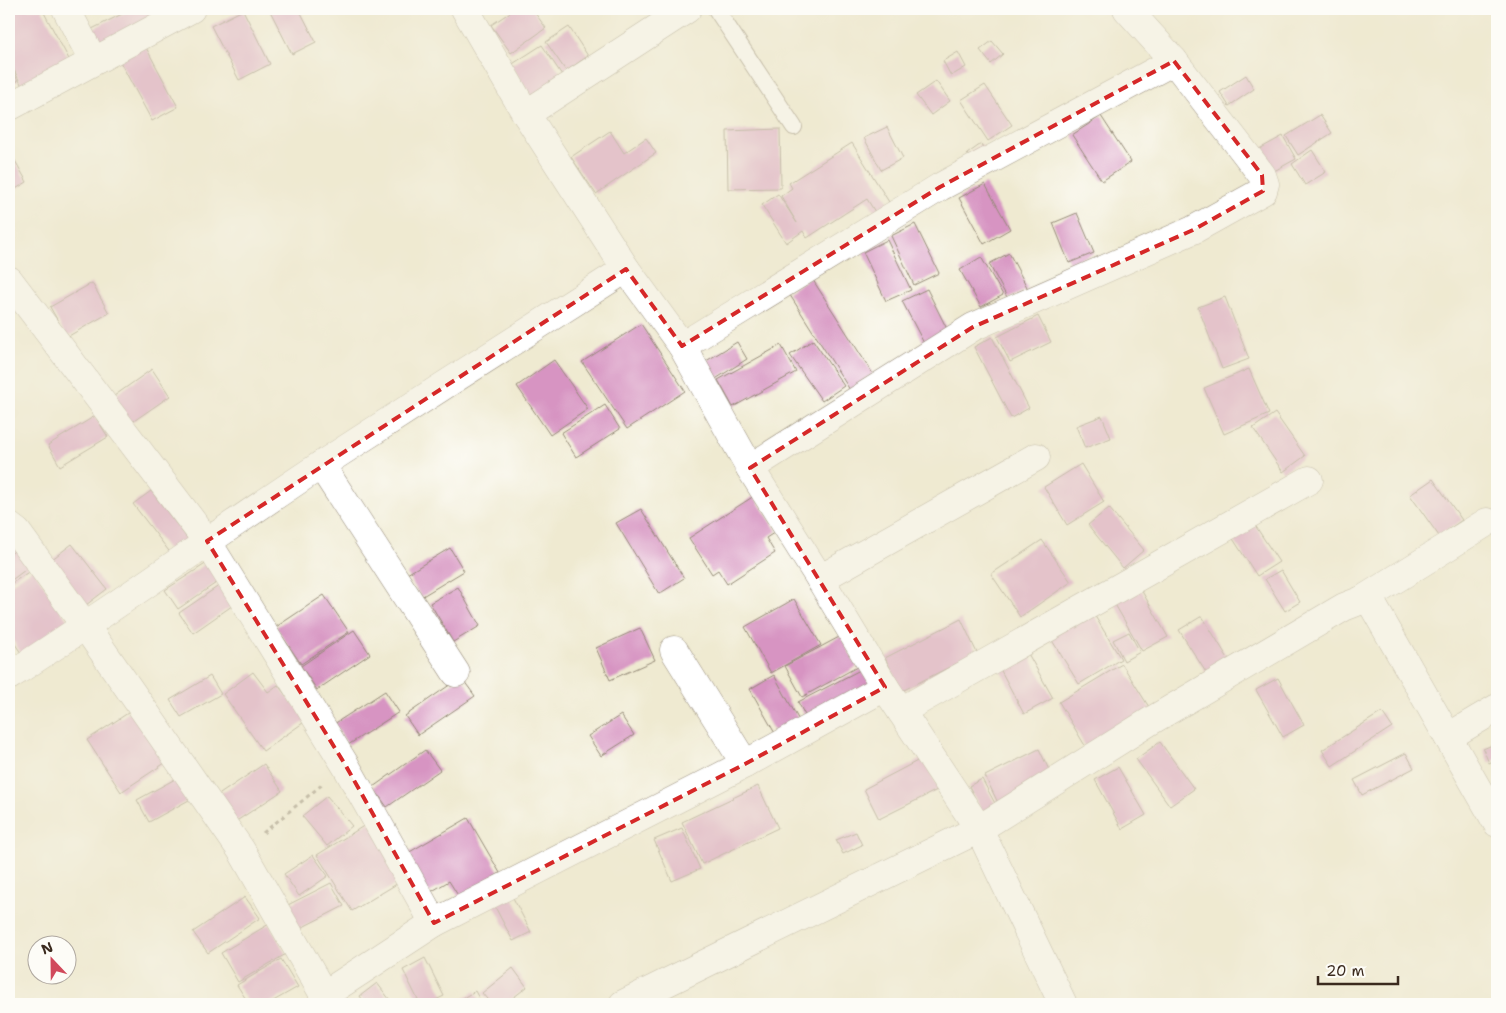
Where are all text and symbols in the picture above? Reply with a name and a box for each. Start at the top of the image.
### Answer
north arrow [28,936,78,986]
text: N [39,938,56,958]
scale bar [1318,953,1398,985]
text: 20 m [1326,961,1365,981]

